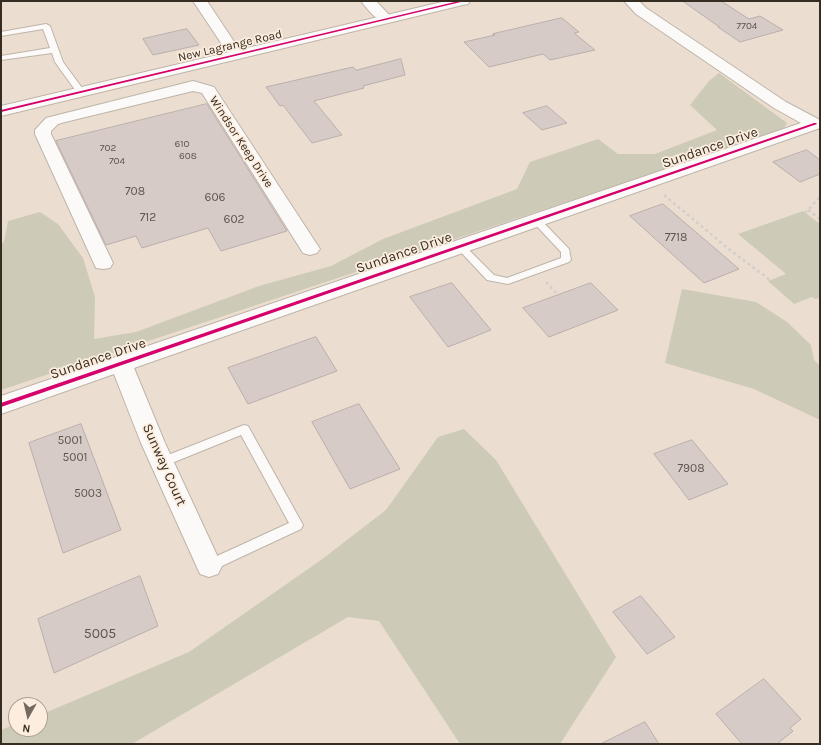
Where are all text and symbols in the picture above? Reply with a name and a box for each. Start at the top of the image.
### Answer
house number: 7704 [737,20,757,32]
street label: New Lagrange Road [176,27,284,65]
street label: Windsor Keep Drive [206,94,276,190]
street label: Sundance Drive [660,124,760,172]
house number: 610 [175,138,189,150]
house number: 702 [100,142,116,154]
house number: 608 [179,150,197,162]
house number: 704 [109,155,125,167]
house number: 708 [125,185,145,199]
house number: 606 [205,191,225,205]
house number: 712 [140,211,156,225]
house number: 602 [224,213,244,227]
street label: Sundance Drive [354,229,454,277]
house number: 7718 [665,231,687,245]
street label: Sundance Drive [48,335,148,383]
street label: Sunway Court [138,421,190,509]
house number: 5001 [58,434,82,448]
house number: 5001 [63,451,87,465]
house number: 7908 [677,462,705,476]
house number: 5003 [74,487,102,501]
house number: 5005 [84,626,116,642]
north arrow [8,697,48,737]
text: N [22,721,31,735]

